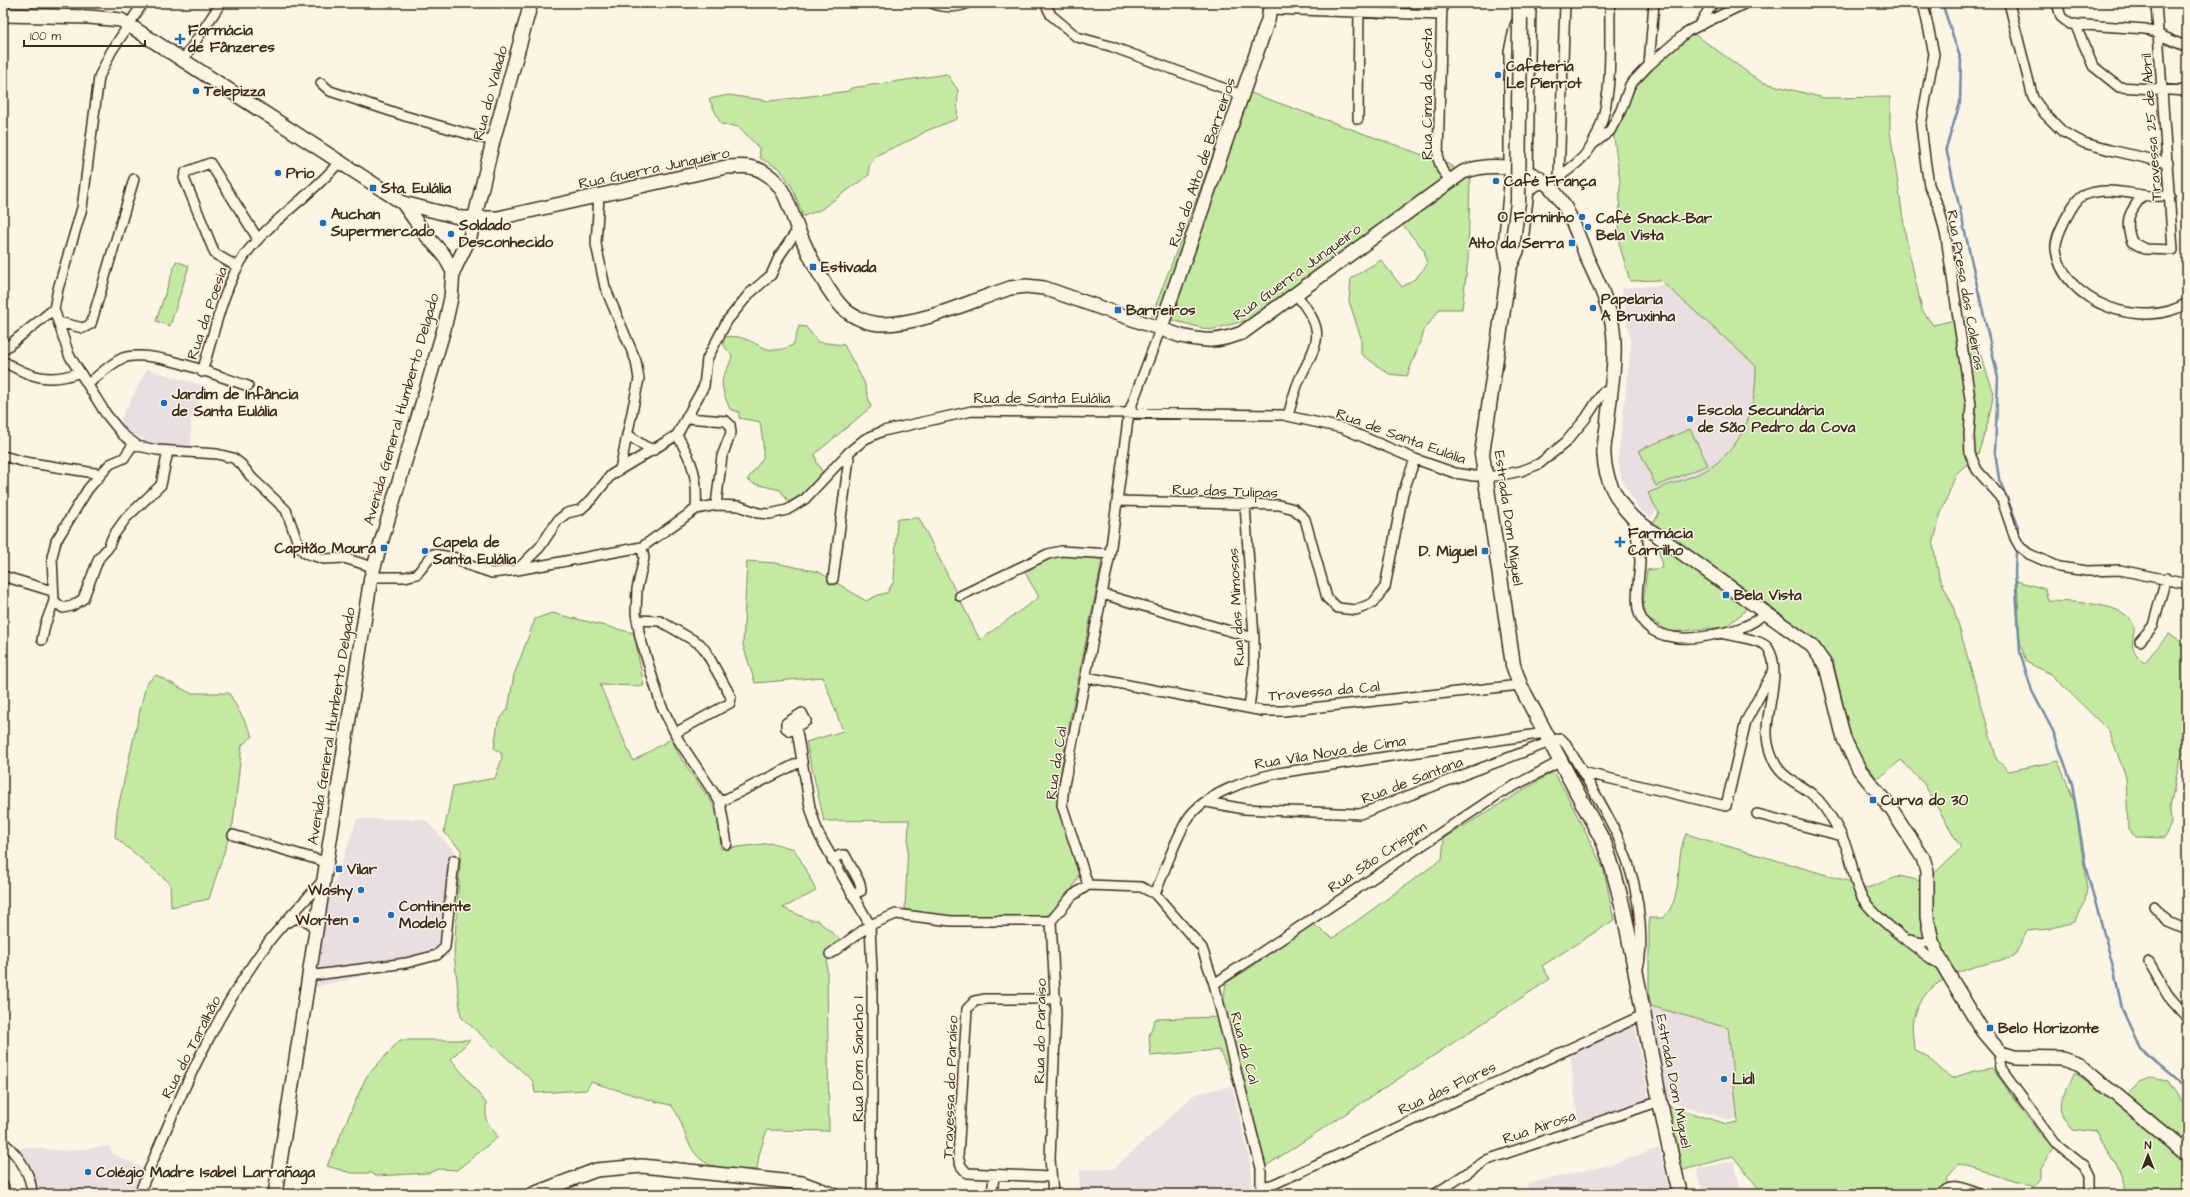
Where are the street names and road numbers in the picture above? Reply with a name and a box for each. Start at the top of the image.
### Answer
street label: Rua Cima da Costa [1417,28,1438,160]
street label: Rua do Valado [468,43,513,143]
street label: Travessa 25 de Abril [2136,53,2167,201]
street label: Rua do Alto de Barreiros [1164,74,1242,250]
street label: Rua Guerra Junqueiro [577,142,732,195]
street label: Rua Presa das Caleiras [1941,208,1990,372]
street label: Rua Guerra Junqueiro [1229,218,1366,326]
street label: Rua da Poesia [182,264,233,362]
street label: Avenida General Humberto Delgado [358,290,446,528]
street label: Rua de Santa Eulália [974,388,1111,409]
street label: Rua de Santa Eulália [1333,403,1469,470]
street label: Estrada Dom Miguel [1488,449,1528,587]
street label: Rua das Tulipas [1172,479,1279,504]
street label: Rua das Mimosas [1223,547,1250,667]
street label: Avenida General Humberto Delgado [302,605,362,847]
street label: Travessa da Cal [1267,676,1381,707]
street label: Rua da Cal [1040,725,1073,801]
street label: Rua Vila Nova de Cima [1253,730,1408,775]
street label: Rua de Santana [1358,751,1466,810]
street label: Rua São Crispim [1324,816,1431,898]
street label: Rua do Paraíso [1029,978,1052,1084]
street label: Rua do Taralhão [156,992,227,1102]
street label: Rua Dom Sancho I [848,996,869,1122]
street label: Rua da Cal [1225,1010,1264,1087]
street label: Estrada Dom Miguel [1649,1012,1697,1150]
street label: Travessa do Paraíso [938,1014,964,1159]
street label: Rua das Flores [1395,1056,1500,1120]
street label: Rua Airosa [1500,1105,1579,1150]

